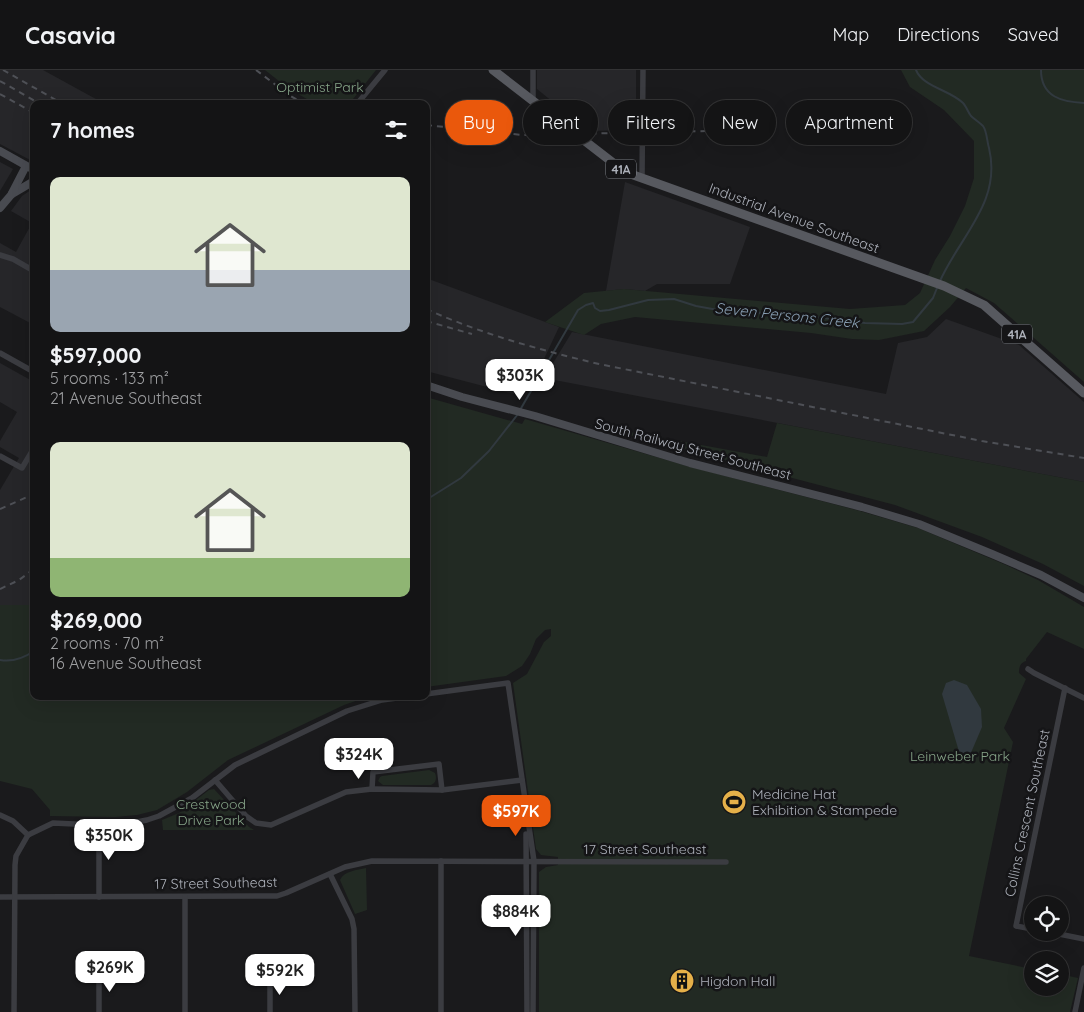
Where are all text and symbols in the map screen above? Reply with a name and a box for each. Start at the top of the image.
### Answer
text: Casavia [25,20,116,50]
text: Map [832,23,869,46]
text: Directions [897,23,980,46]
text: Saved [1008,23,1059,46]
park label: Optimist Park [276,78,364,96]
chip: Buy [445,100,513,145]
chip: Rent [523,100,598,145]
chip: Filters [608,100,694,145]
chip: New [704,100,776,145]
chip: Apartment [786,100,912,145]
icon: filters [382,116,410,144]
text: 7 homes [50,117,135,143]
road number: 41A [606,160,636,178]
street label: Industrial Avenue Southeast [706,179,882,257]
icon: home [185,210,275,300]
water label: Seven Persons Creek [714,298,862,332]
road number: 41A [1002,324,1032,344]
text: $597,000 [50,342,141,368]
pin: $303K [485,358,555,401]
text: $303K [496,365,544,385]
text: 5 rooms · 133 m² [50,368,169,388]
text: 21 Avenue Southeast [50,388,202,408]
street label: South Railway Street Southeast [593,414,793,484]
icon: home [185,475,275,565]
text: $269,000 [50,607,142,633]
text: 2 rooms · 70 m² [50,633,164,653]
text: 16 Avenue Southeast [50,653,202,673]
street label: Collins Crescent Southeast [1000,727,1054,898]
pin: $324K [324,738,394,780]
text: $324K [335,744,383,764]
park label: Leinweber Park [910,747,1010,765]
place label: Medicine Hat Exhibition & Stampede [752,785,897,819]
sports icon: Medicine Hat Exhibition & Stampede [721,789,747,815]
pin: $597K [481,794,551,837]
park label: Crestwood Drive Park [176,795,246,829]
text: $597K [493,801,539,821]
pin: $350K [74,818,144,861]
text: $350K [85,825,133,845]
street label: 17 Street Southeast [583,840,707,858]
street label: 17 Street Southeast [154,873,278,893]
pin: $884K [481,894,551,937]
map controls [1024,896,1069,996]
button: locate [1024,896,1069,941]
text: $884K [493,901,539,921]
pin: $269K [75,950,145,993]
button: layers [1024,951,1069,996]
pin: $592K [245,954,315,996]
text: $269K [86,957,134,977]
text: $592K [256,960,304,980]
building icon: Higdon Hall [669,968,695,994]
place label: Higdon Hall [700,972,775,990]

